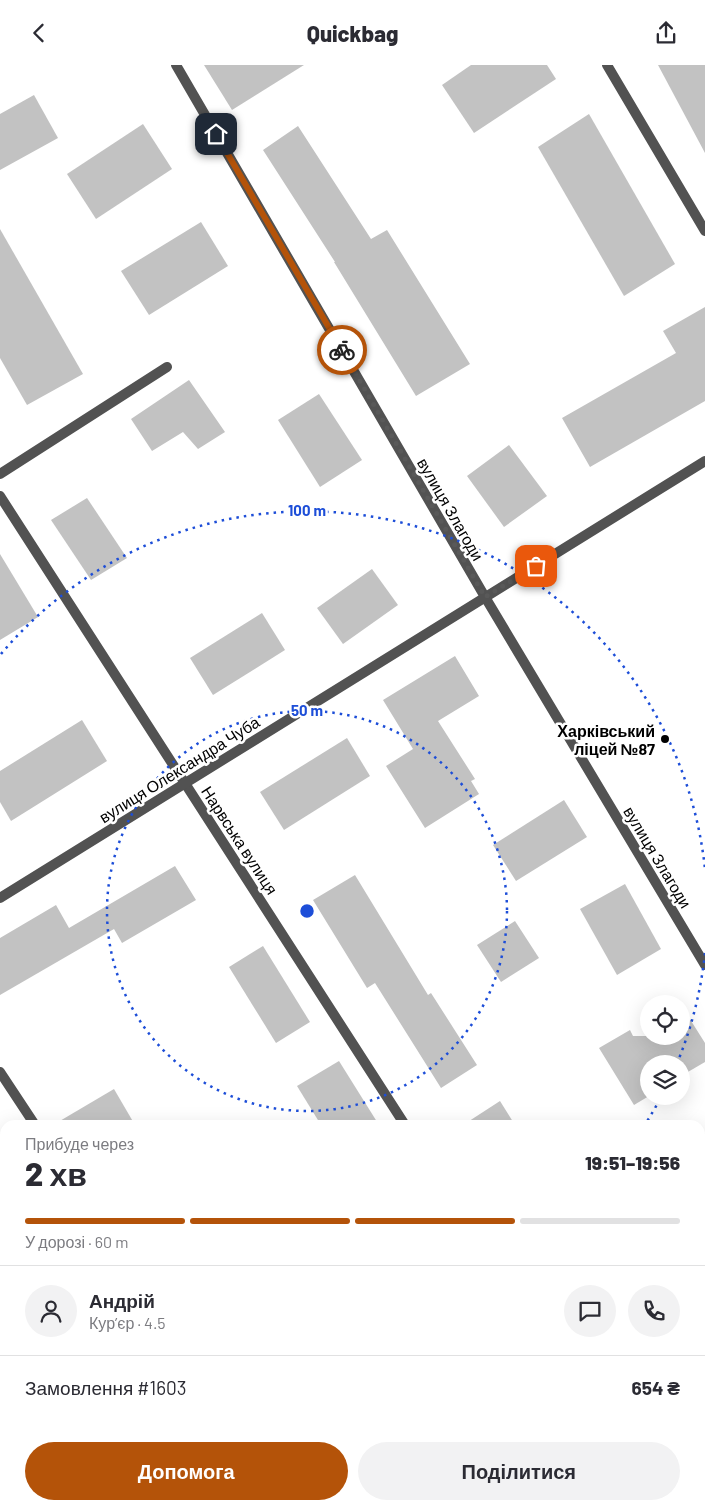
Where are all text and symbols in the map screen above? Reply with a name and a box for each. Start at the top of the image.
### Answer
icon: back [25,19,53,47]
icon: share [652,19,680,47]
text: Quickbag [307,20,398,46]
pin [195,113,237,155]
icon: home [202,120,230,148]
courier [317,325,367,375]
icon: bike [328,336,356,364]
street label: вулиця Злагоди [414,454,488,564]
text: 100 m [288,501,326,519]
pin [515,545,557,587]
icon: bag [522,552,550,580]
text: 50 m [291,701,323,719]
street label: вулиця Олександра Чуба [95,712,263,826]
place label: Харківський ліцей №87 [557,721,655,758]
marker: Харківський ліцей №87 [659,733,671,745]
street label: Нарвська вулиця [198,782,282,898]
street label: вулиця Злагоди [620,803,696,911]
centre of rings [298,902,316,920]
map controls [640,995,690,1105]
button: locate [640,995,690,1045]
button: layers [640,1055,690,1105]
text: Прибуде через [25,1134,134,1153]
text: 19:51–19:56 [585,1151,680,1174]
text: 2 хв [25,1154,87,1192]
text: У дорозі · 60 m [25,1232,129,1251]
button: person [25,1285,77,1337]
button: chat [564,1285,616,1337]
button: phone [628,1285,680,1337]
text: Андрій [89,1289,155,1312]
text: Кур’єр · 4.5 [89,1313,166,1332]
text: Замовлення #1603 [25,1376,187,1399]
text: 654 ₴ [632,1376,680,1399]
button: Допомога [25,1442,348,1500]
button: Поділитися [358,1442,680,1500]

